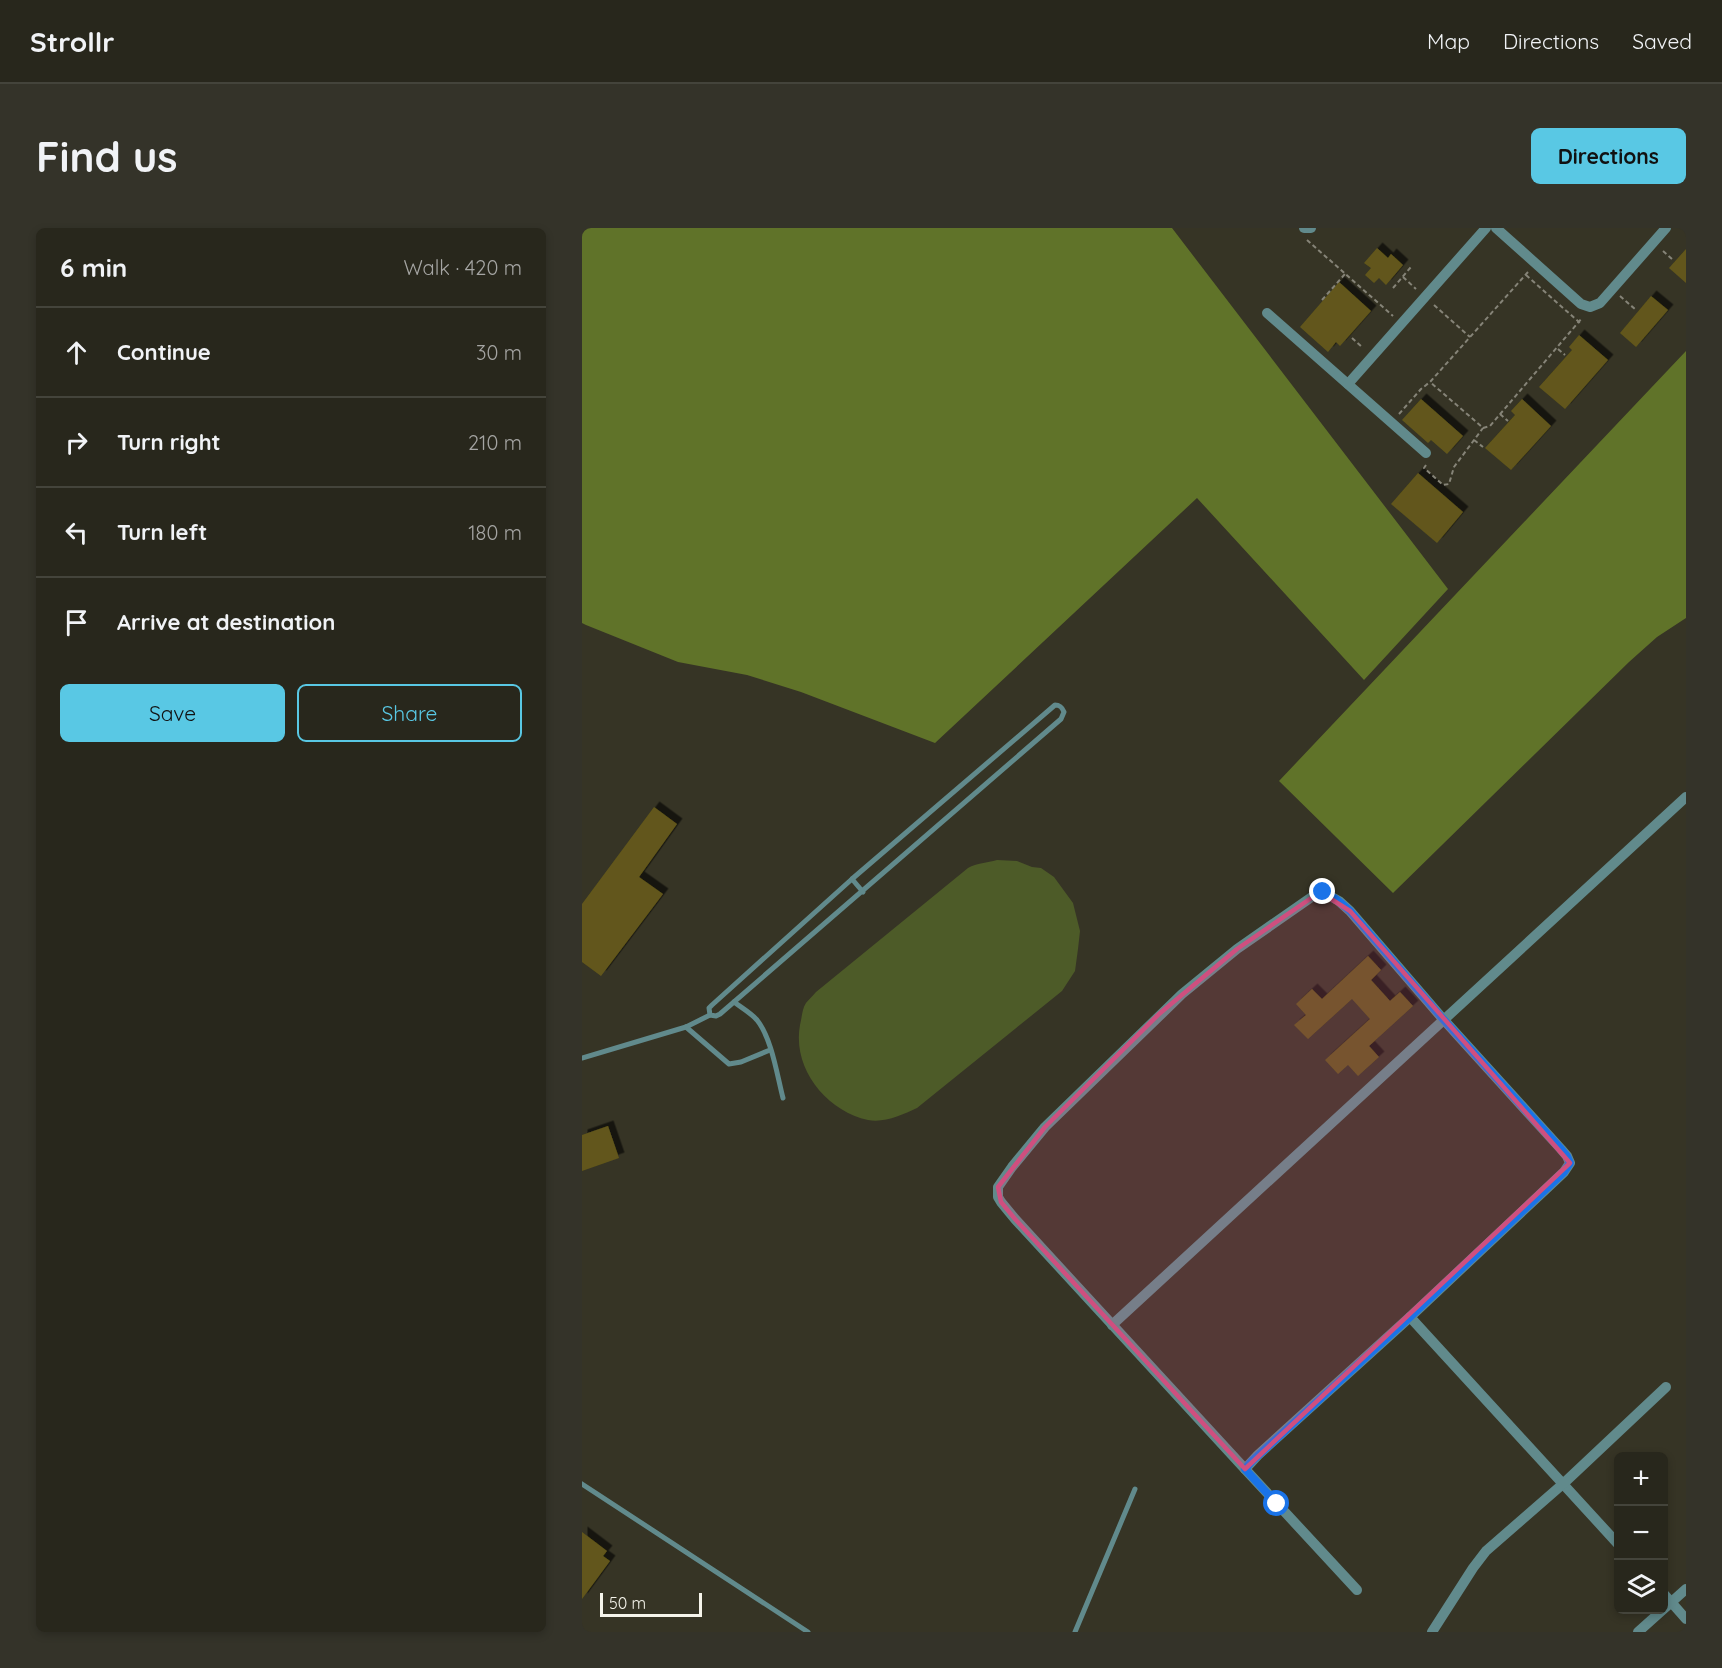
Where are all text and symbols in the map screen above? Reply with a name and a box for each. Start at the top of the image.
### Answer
text: Strollr [30,24,114,59]
text: Map [1427,28,1470,54]
text: Directions [1503,28,1599,54]
text: Saved [1632,28,1692,54]
button: Directions [1531,128,1686,184]
text: Find us [36,130,178,183]
text: 6 min [60,251,127,284]
text: Walk · 420 m [403,255,522,280]
icon: ahead [60,336,93,369]
text: Continue [117,338,211,366]
text: 30 m [476,340,522,365]
icon: right [60,426,93,459]
text: Turn right [117,428,221,456]
text: 210 m [468,430,522,455]
icon: left [60,516,93,549]
text: Turn left [117,518,207,546]
text: 180 m [468,520,522,545]
icon: arrive [60,606,93,639]
text: Arrive at destination [117,608,335,636]
button: Save [60,684,285,742]
button: Share [297,684,522,742]
route end [1309,878,1335,904]
map controls [1614,1452,1668,1614]
button: + [1614,1452,1668,1506]
route start [1263,1490,1289,1516]
button: − [1614,1506,1668,1560]
button: layers [1614,1560,1668,1614]
scale bar [600,1590,702,1618]
text: 50 m [609,1593,646,1613]

